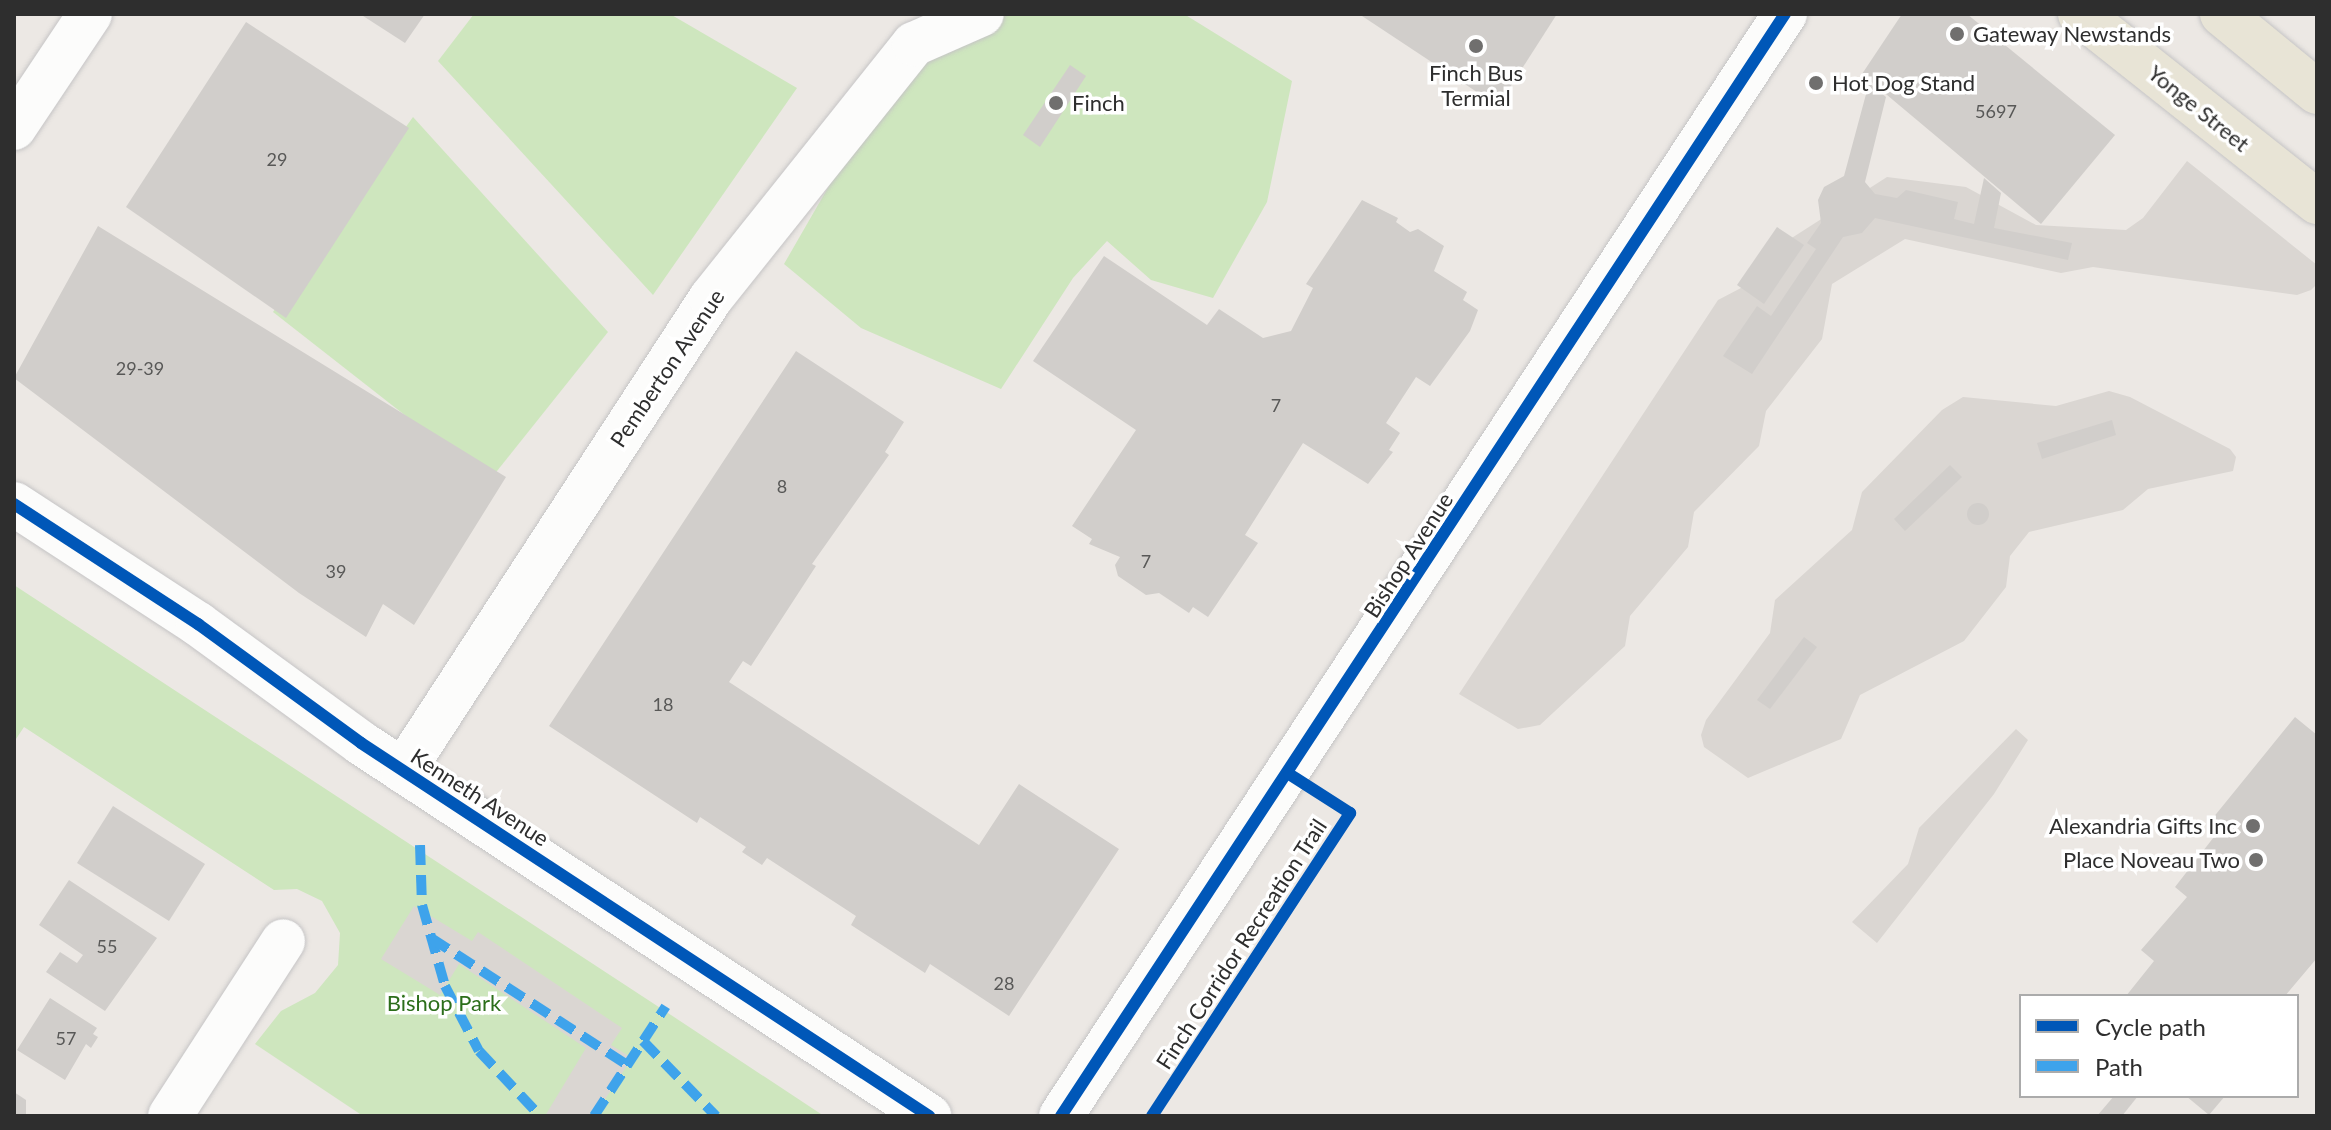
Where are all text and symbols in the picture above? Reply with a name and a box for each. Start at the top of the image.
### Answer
place label: Gateway Newstands [1973,21,2172,47]
marker: Gateway Newstands [1948,25,1966,43]
marker: Finch Bus Termial [1467,37,1485,55]
place label: Finch Bus Termial [1429,59,1523,110]
street label: Yonge Street [2143,59,2255,157]
place label: Hot Dog Stand [1832,70,1975,96]
marker: Hot Dog Stand [1807,74,1825,92]
place label: Finch [1072,90,1125,116]
marker: Finch [1047,94,1065,112]
house number: 5697 [1975,100,2017,122]
house number: 29 [267,148,287,170]
street label: Pemberton Avenue [604,284,730,452]
house number: 29-39 [116,357,164,379]
house number: 7 [1271,394,1281,416]
house number: 8 [777,475,787,497]
street label: Bishop Avenue [1358,487,1458,623]
house number: 7 [1141,550,1151,572]
house number: 39 [326,560,346,582]
house number: 18 [653,693,673,715]
street label: Kenneth Avenue [406,742,554,852]
place label: Alexandria Gifts Inc [2049,813,2237,839]
street label: Finch Corridor Recreation Trail [1150,814,1332,1074]
marker: Alexandria Gifts Inc [2244,817,2262,835]
place label: Place Noveau Two [2062,847,2240,873]
marker: Place Noveau Two [2247,851,2265,869]
house number: 55 [97,935,117,957]
house number: 28 [994,972,1014,994]
park label: Bishop Park [387,990,501,1016]
legend [2019,994,2299,1098]
text: Cycle path [2095,1012,2206,1041]
house number: 57 [56,1027,76,1049]
text: Path [2095,1052,2143,1081]

